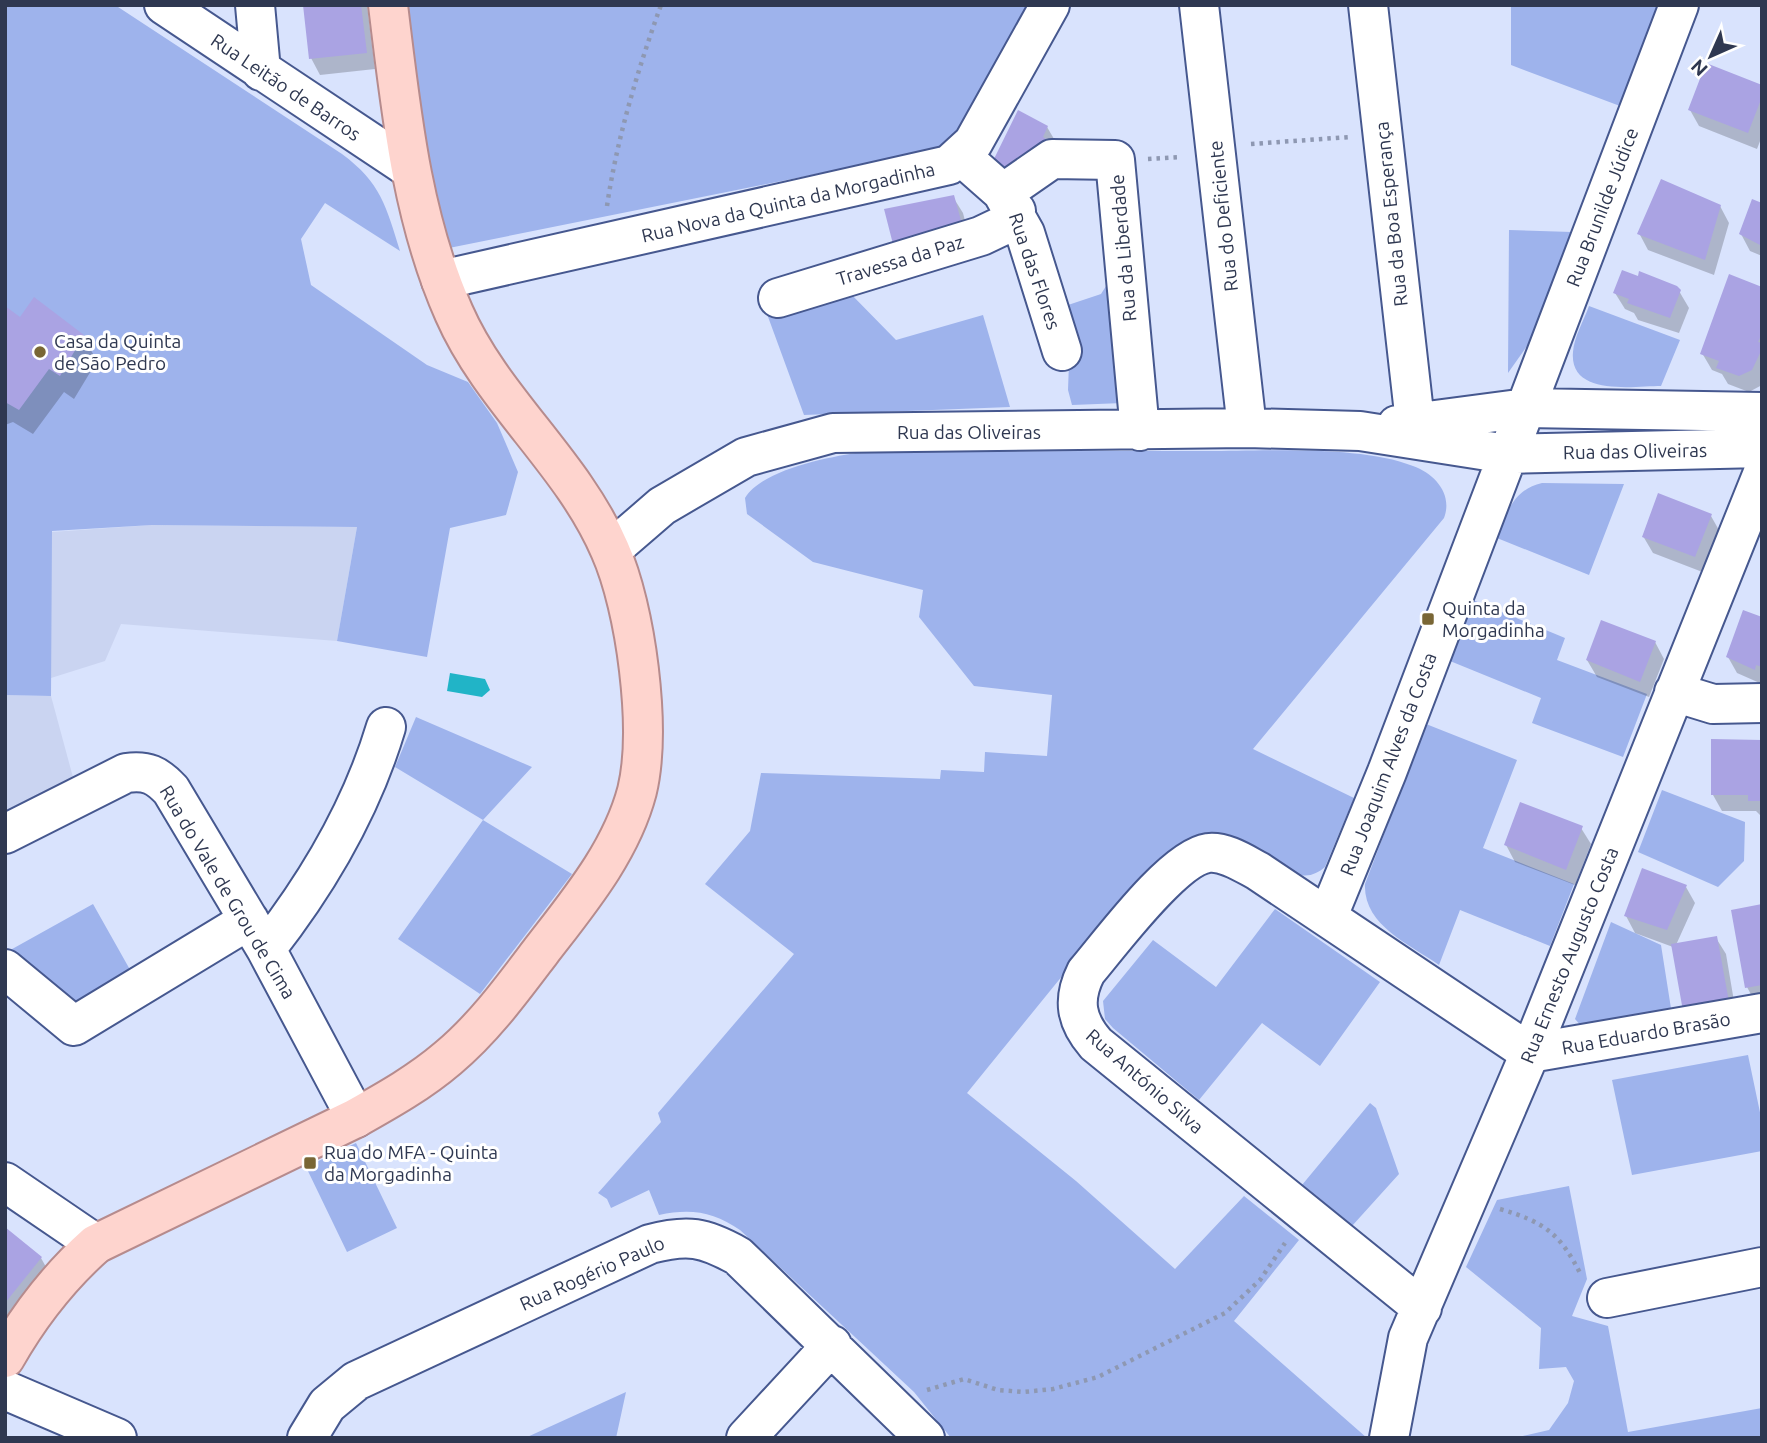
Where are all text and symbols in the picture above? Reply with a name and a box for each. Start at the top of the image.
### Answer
north arrow [1676,21,1746,91]
street label: Rua Leitão de Barros [207,29,365,145]
text: N [1686,55,1712,81]
street label: Rua da Boa Esperança [1370,120,1412,308]
street label: Rua Brunilde Júdice [1562,124,1642,290]
street label: Rua do Deficiente [1204,139,1242,293]
street label: Rua Nova da Quinta da Morgadinha [639,157,937,247]
street label: Rua da Liberdade [1106,174,1140,322]
street label: Rua das Flores [1005,210,1065,332]
street label: Travessa da Paz [834,230,967,290]
place label: Casa da Quinta de São Pedro [54,330,181,374]
marker: Casa da Quinta de São Pedro [32,344,48,360]
street label: Rua das Oliveiras [897,421,1041,443]
street label: Rua das Oliveiras [1563,439,1707,463]
place label: Quinta da Morgadinha [1442,597,1545,641]
marker: Quinta da Morgadinha [1420,611,1436,627]
street label: Rua Joaquim Alves da Costa [1335,649,1441,879]
street label: Rua do Vale de Grou de Cima [155,781,301,1003]
street label: Rua Ernesto Augusto Costa [1515,844,1623,1066]
street label: Rua Eduardo Brasão [1560,1007,1732,1059]
street label: Rua António Silva [1082,1024,1208,1138]
place label: Rua do MFA - Quinta da Morgadinha [324,1141,498,1185]
marker: Rua do MFA - Quinta da Morgadinha [302,1155,318,1171]
street label: Rua Rogério Paulo [516,1231,668,1315]

